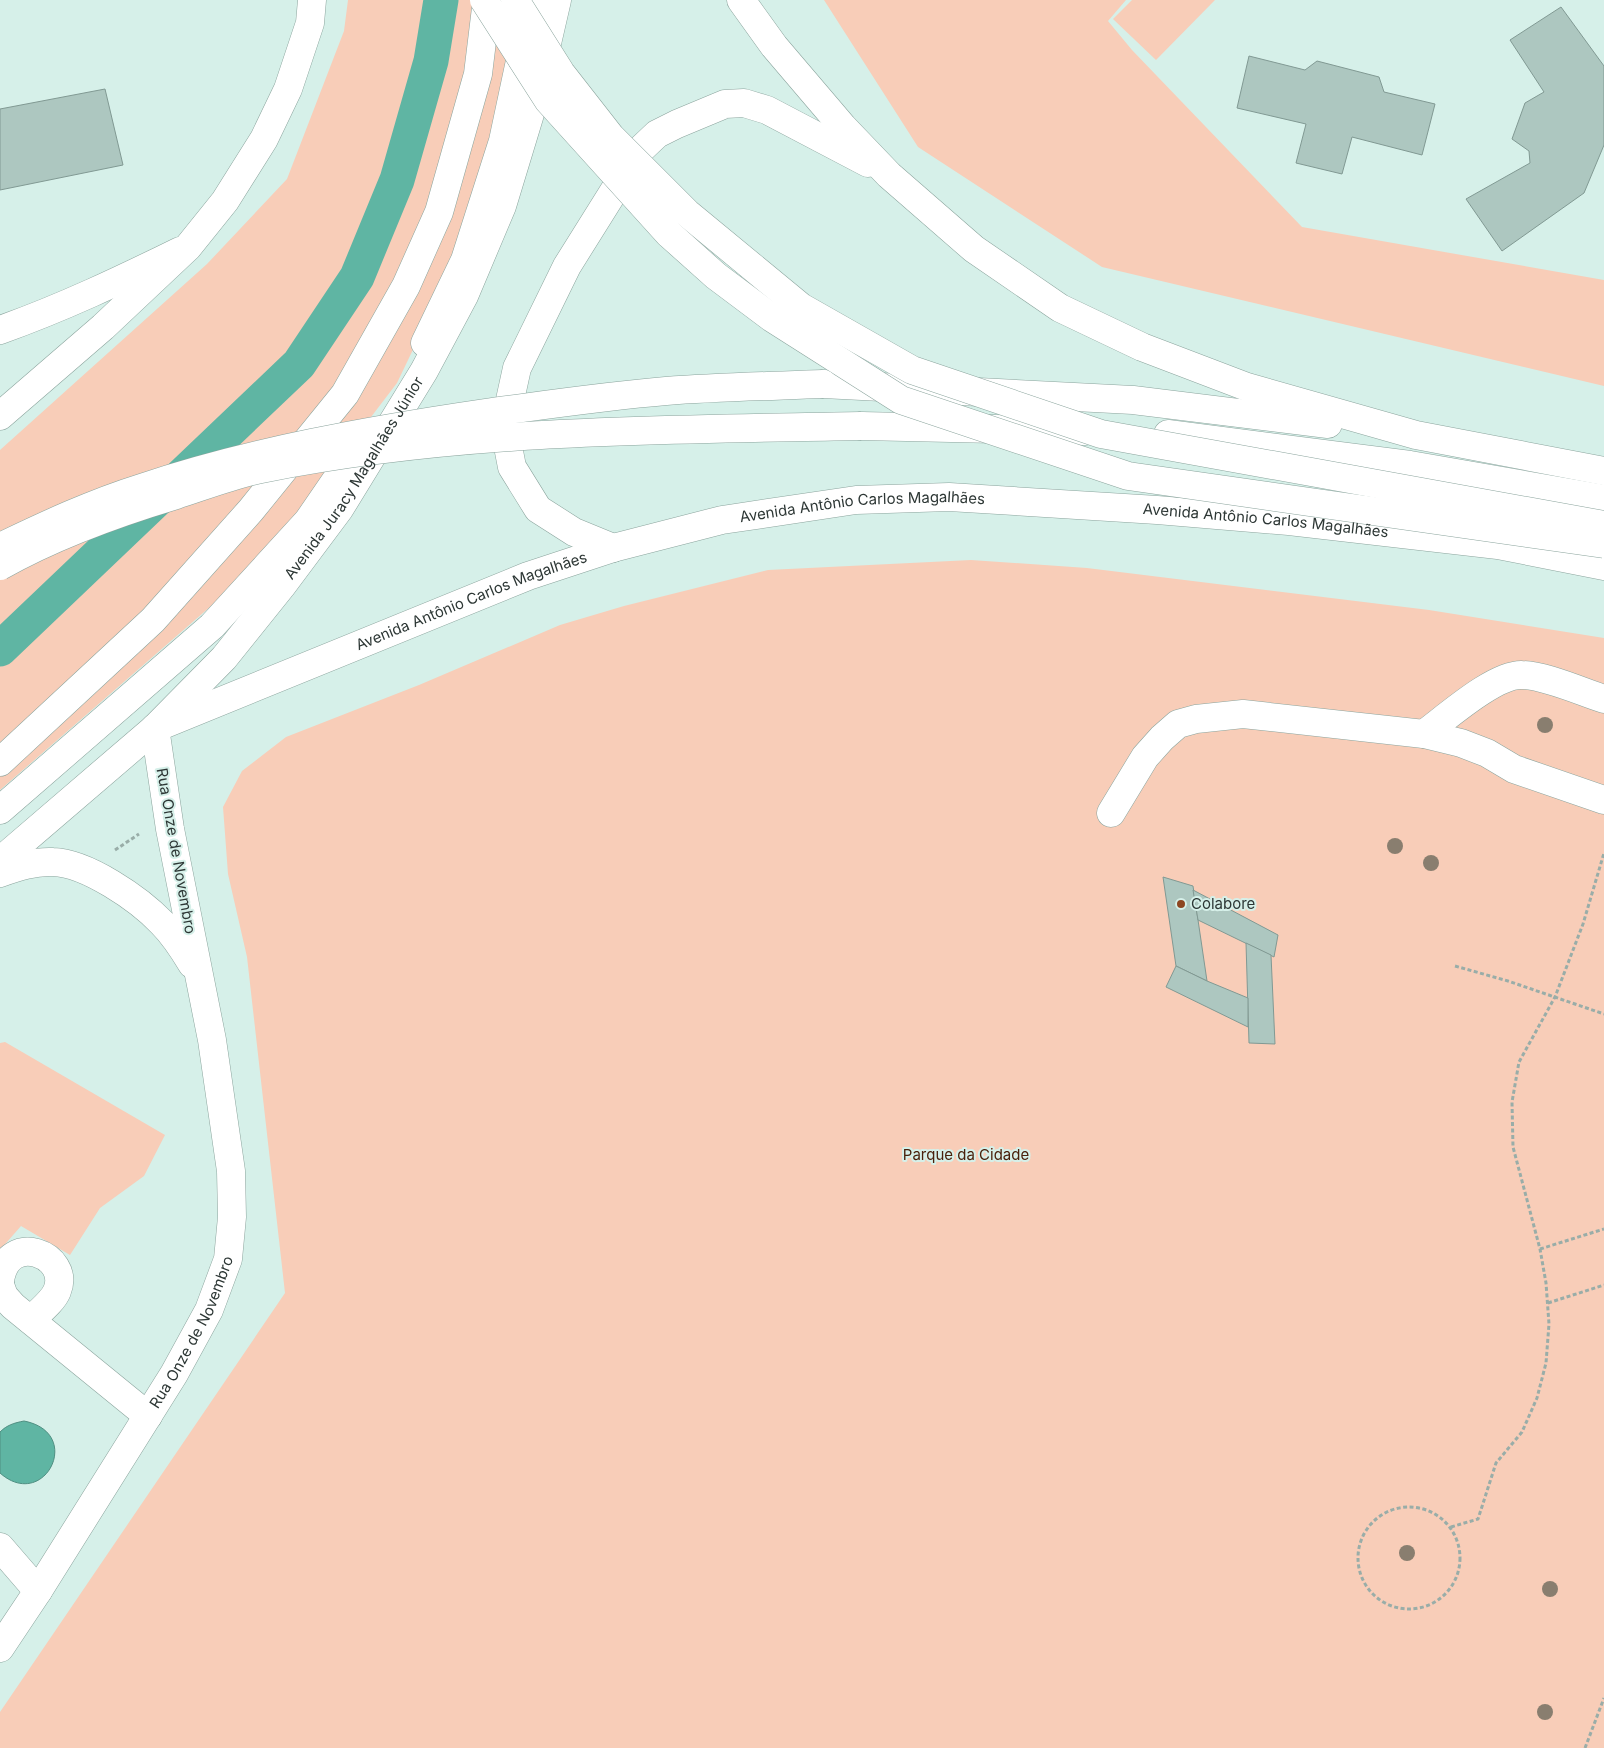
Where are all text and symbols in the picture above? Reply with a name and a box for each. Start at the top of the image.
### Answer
street label: Avenida Juracy Magalhães Júnior [280,373,428,583]
street label: Avenida Antônio Carlos Magalhães [738,487,986,526]
street label: Avenida Antônio Carlos Magalhães [1142,499,1390,541]
street label: Avenida Antônio Carlos Magalhães [353,547,589,654]
street label: Rua Onze de Novembro [153,766,200,935]
place label: Colabore [1191,894,1255,913]
marker: Colabore [1175,898,1187,910]
park label: Parque da Cidade [903,1145,1029,1164]
street label: Rua Onze de Novembro [145,1253,237,1412]

